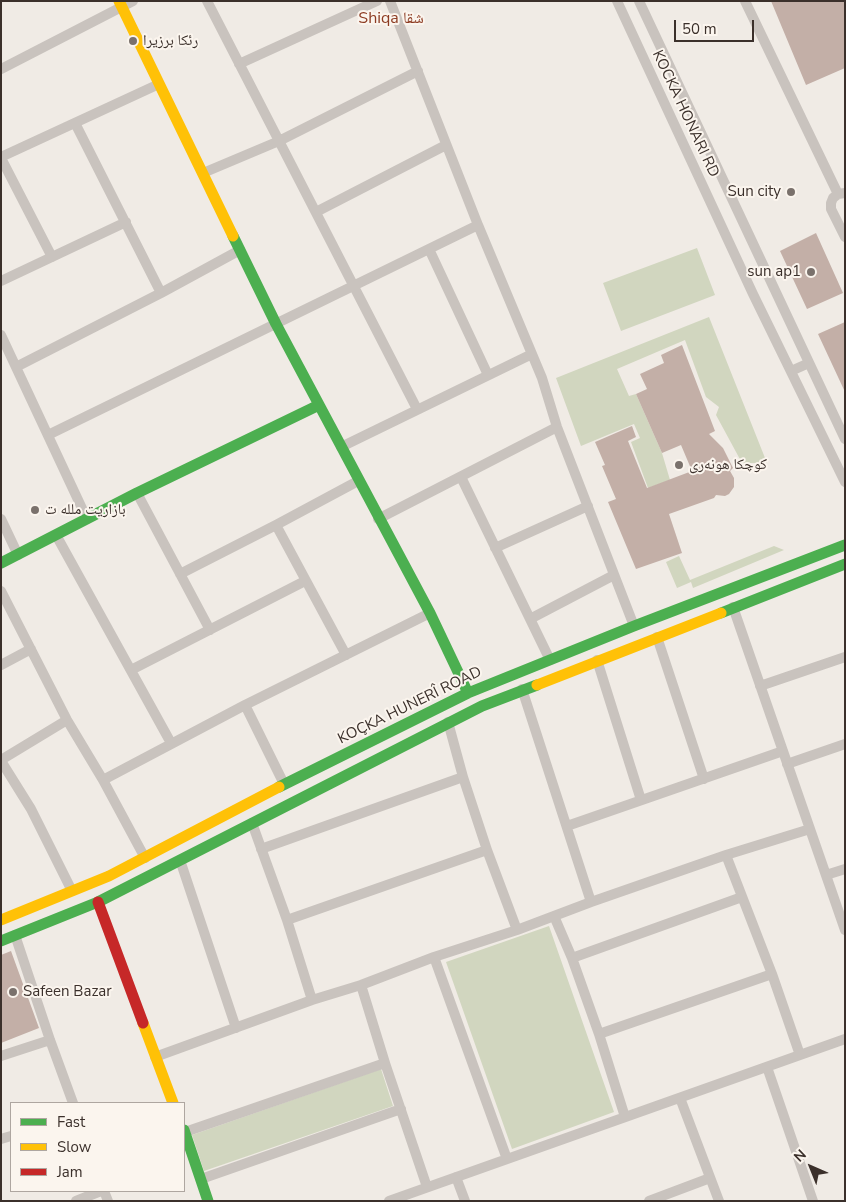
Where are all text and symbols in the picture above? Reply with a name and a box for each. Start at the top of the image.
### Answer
district label: Shiqa شقا [358,9,424,29]
scale bar [676,10,756,42]
text: 50 m [682,19,717,39]
place label: رئكا برزيرا [143,32,198,50]
marker: رئكا برزيرا [127,35,139,47]
street label: KOCKA HONARI RD [648,48,722,180]
place label: Sun city [728,183,781,201]
marker: Sun city [785,186,797,198]
place label: sun ap1 [747,263,801,281]
marker: sun ap1 [805,266,817,278]
place label: كوچكا هونەری [689,456,767,474]
marker: كوچكا هونەری [673,459,685,471]
place label: بازاريت ملله ت [45,501,126,519]
marker: بازاريت ملله ت [29,504,41,516]
street label: KOÇKA HUNERÎ ROAD [335,663,485,749]
place label: Safeen Bazar [23,983,112,1001]
marker: Safeen Bazar [7,986,19,998]
legend [10,1102,185,1192]
text: Fast [57,1112,85,1132]
text: Slow [57,1137,91,1157]
north arrow [786,1142,836,1192]
text: N [790,1145,811,1166]
text: Jam [57,1162,83,1182]

